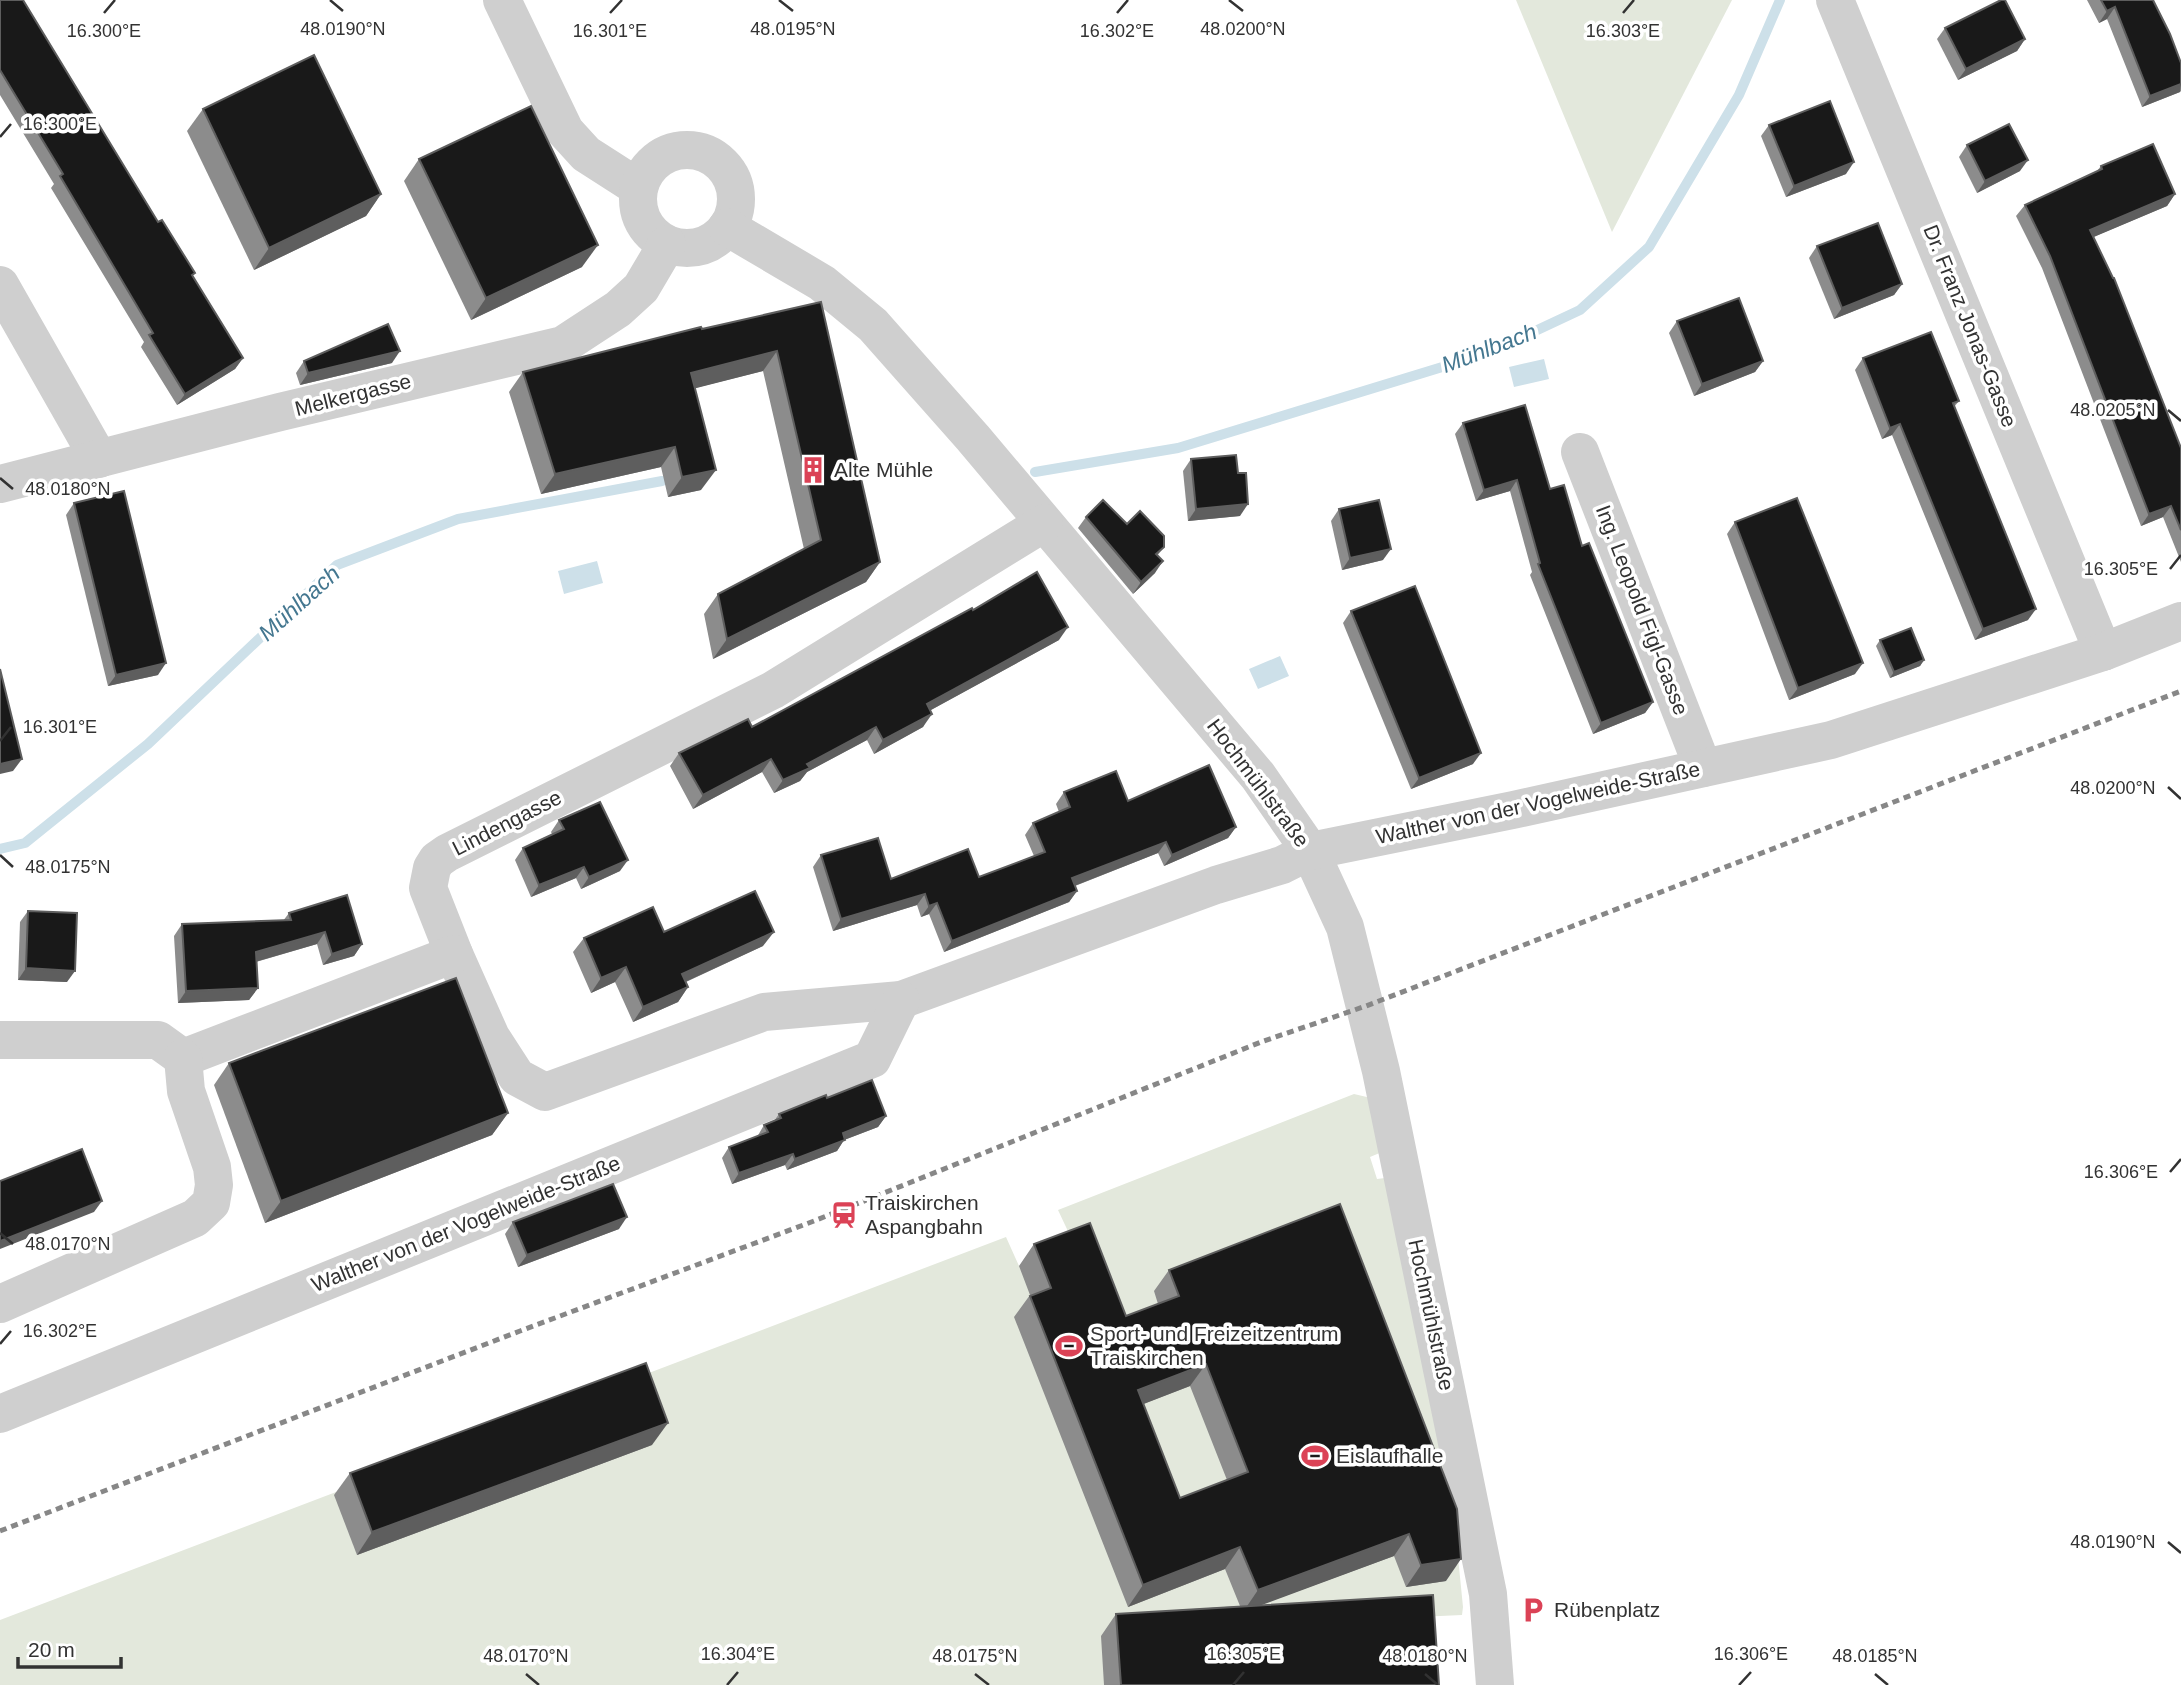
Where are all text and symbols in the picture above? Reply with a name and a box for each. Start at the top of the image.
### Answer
text: 48.0190°N [300,19,386,39]
text: 48.0195°N [750,19,836,39]
text: 48.0200°N [1200,19,1286,39]
text: 16.300°E [67,21,141,41]
text: 16.301°E [573,21,647,41]
text: 16.302°E [1080,21,1154,41]
text: 16.303°E [1586,21,1660,41]
text: 16.300°E [23,114,97,134]
street label: Dr. Franz Jonas-Gasse [1919,221,2022,430]
water label: Mühlbach [1438,318,1540,378]
street label: Melkergasse [292,369,413,420]
text: 48.0205°N [2070,400,2156,420]
building icon: Alte Mühle [798,455,828,485]
place label: Alte Mühle [834,458,933,481]
text: 48.0180°N [25,479,111,499]
street label: Ing. Leopold Figl-Gasse [1592,502,1693,718]
text: 16.305°E [2084,559,2158,579]
water label: Mühlbach [253,560,345,646]
street label: Hochmühlstraße [1203,714,1314,851]
text: 16.301°E [23,717,97,737]
street label: Walther von der Vogelweide-Straße [1374,757,1702,848]
text: 48.0200°N [2070,778,2156,798]
street label: Lindengasse [448,785,565,860]
text: 48.0175°N [25,857,111,877]
street label: Walther von der Vogelweide-Straße [308,1151,623,1296]
text: 16.306°E [2084,1162,2158,1182]
place label: Traiskirchen Aspangbahn [865,1191,983,1238]
station icon: Traiskirchen Aspangbahn [829,1200,859,1230]
text: 48.0170°N [25,1234,111,1254]
street label: Hochmühlstraße [1404,1237,1459,1393]
text: 16.302°E [23,1321,97,1341]
place label: Sport- und Freizeitzentrum Traiskirchen [1090,1322,1339,1369]
sports icon: Sport- und Freizeitzentrum Traiskirchen [1054,1331,1084,1361]
sports icon: Eislaufhalle [1300,1441,1330,1471]
place label: Eislaufhalle [1336,1444,1443,1467]
text: 48.0190°N [2070,1532,2156,1552]
parking icon: Rübenplatz [1518,1595,1548,1625]
place label: Rübenplatz [1554,1598,1660,1621]
scale bar [18,1626,121,1670]
text: 20 m [28,1638,75,1661]
text: 16.304°E [701,1644,775,1664]
text: 16.305°E [1207,1644,1281,1664]
text: 16.306°E [1714,1644,1788,1664]
text: 48.0170°N [483,1646,569,1666]
text: 48.0175°N [932,1646,1018,1666]
text: 48.0180°N [1382,1646,1468,1666]
text: 48.0185°N [1832,1646,1918,1666]

